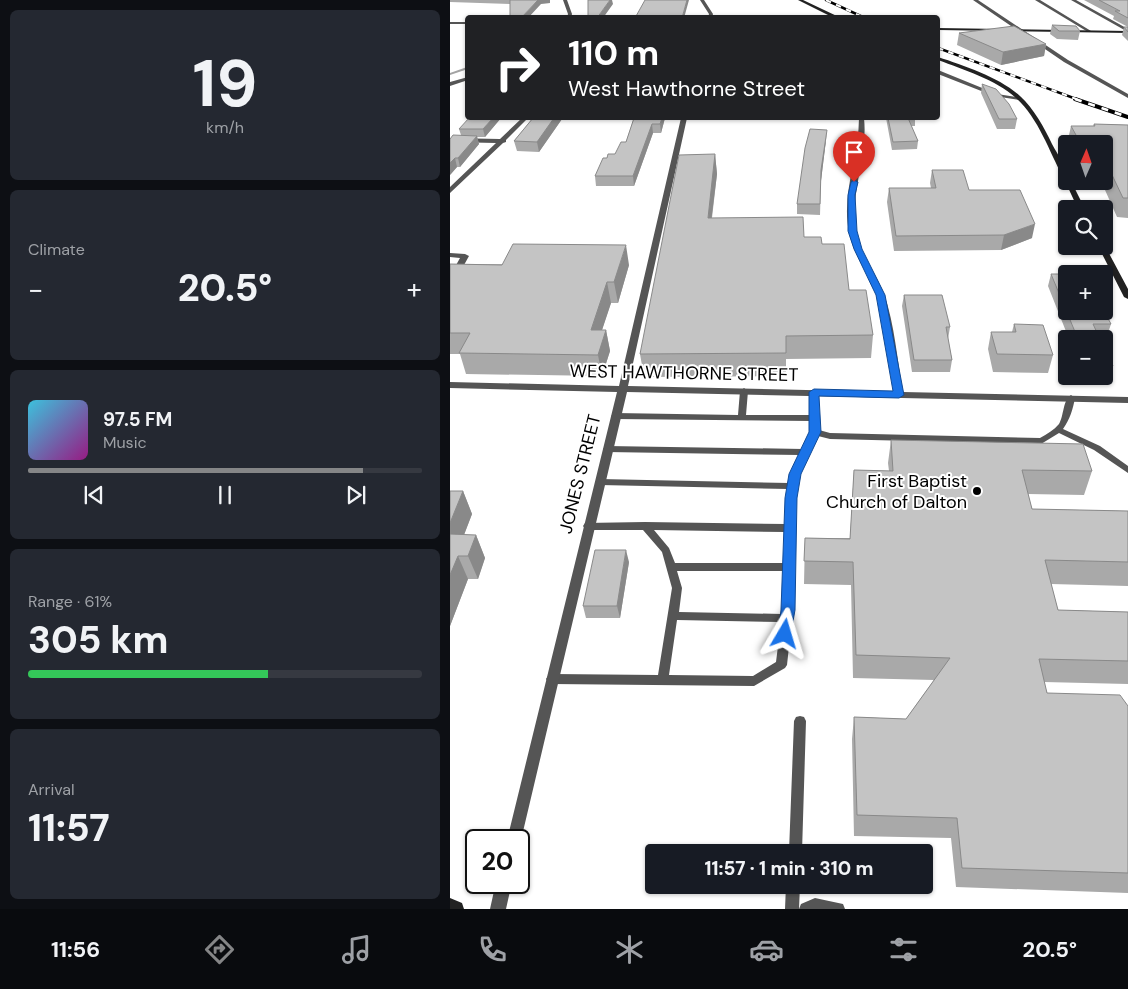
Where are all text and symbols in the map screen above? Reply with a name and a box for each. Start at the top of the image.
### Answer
text: 110 m [568,30,659,76]
icon: right [485,35,550,100]
text: 19 [193,42,257,126]
text: West Hawthorne Street [568,74,805,103]
text: km/h [206,117,244,138]
pin [833,131,875,182]
north arrow [1058,135,1112,190]
map controls [1058,135,1113,385]
icon: arrive [840,138,868,166]
button: search [1058,200,1113,255]
text: Climate [28,239,85,260]
text: 20.5° [178,263,272,313]
button: + [1058,265,1113,320]
text: − [28,271,43,308]
text: + [407,271,422,308]
button: − [1058,330,1113,385]
street label: WEST HAWTHORNE STREET [569,359,799,387]
text: 97.5 FM [103,407,172,432]
street label: JONES STREET [554,412,606,536]
text: Music [103,432,147,453]
place label: First Baptist Church of Dalton [826,469,967,514]
icon: previous [80,481,108,509]
icon: pause [211,481,239,509]
icon: next [342,481,370,509]
marker: First Baptist Church of Dalton [971,485,983,497]
text: Range · 61% [28,591,112,612]
position arrow [758,607,810,659]
text: 305 km [28,615,169,665]
text: Arrival [28,779,75,800]
text: 11:57 [28,803,110,853]
speed limit sign: 20 [465,829,530,894]
text: 11:57 · 1 min · 310 m [705,856,873,881]
icon: directions [202,932,237,967]
icon: music [339,932,374,967]
icon: phone [475,932,510,967]
icon: climate [612,932,647,967]
icon: car [749,932,784,967]
icon: filters [886,932,921,967]
text: 11:56 [51,935,100,964]
text: 20.5° [1023,935,1077,964]

